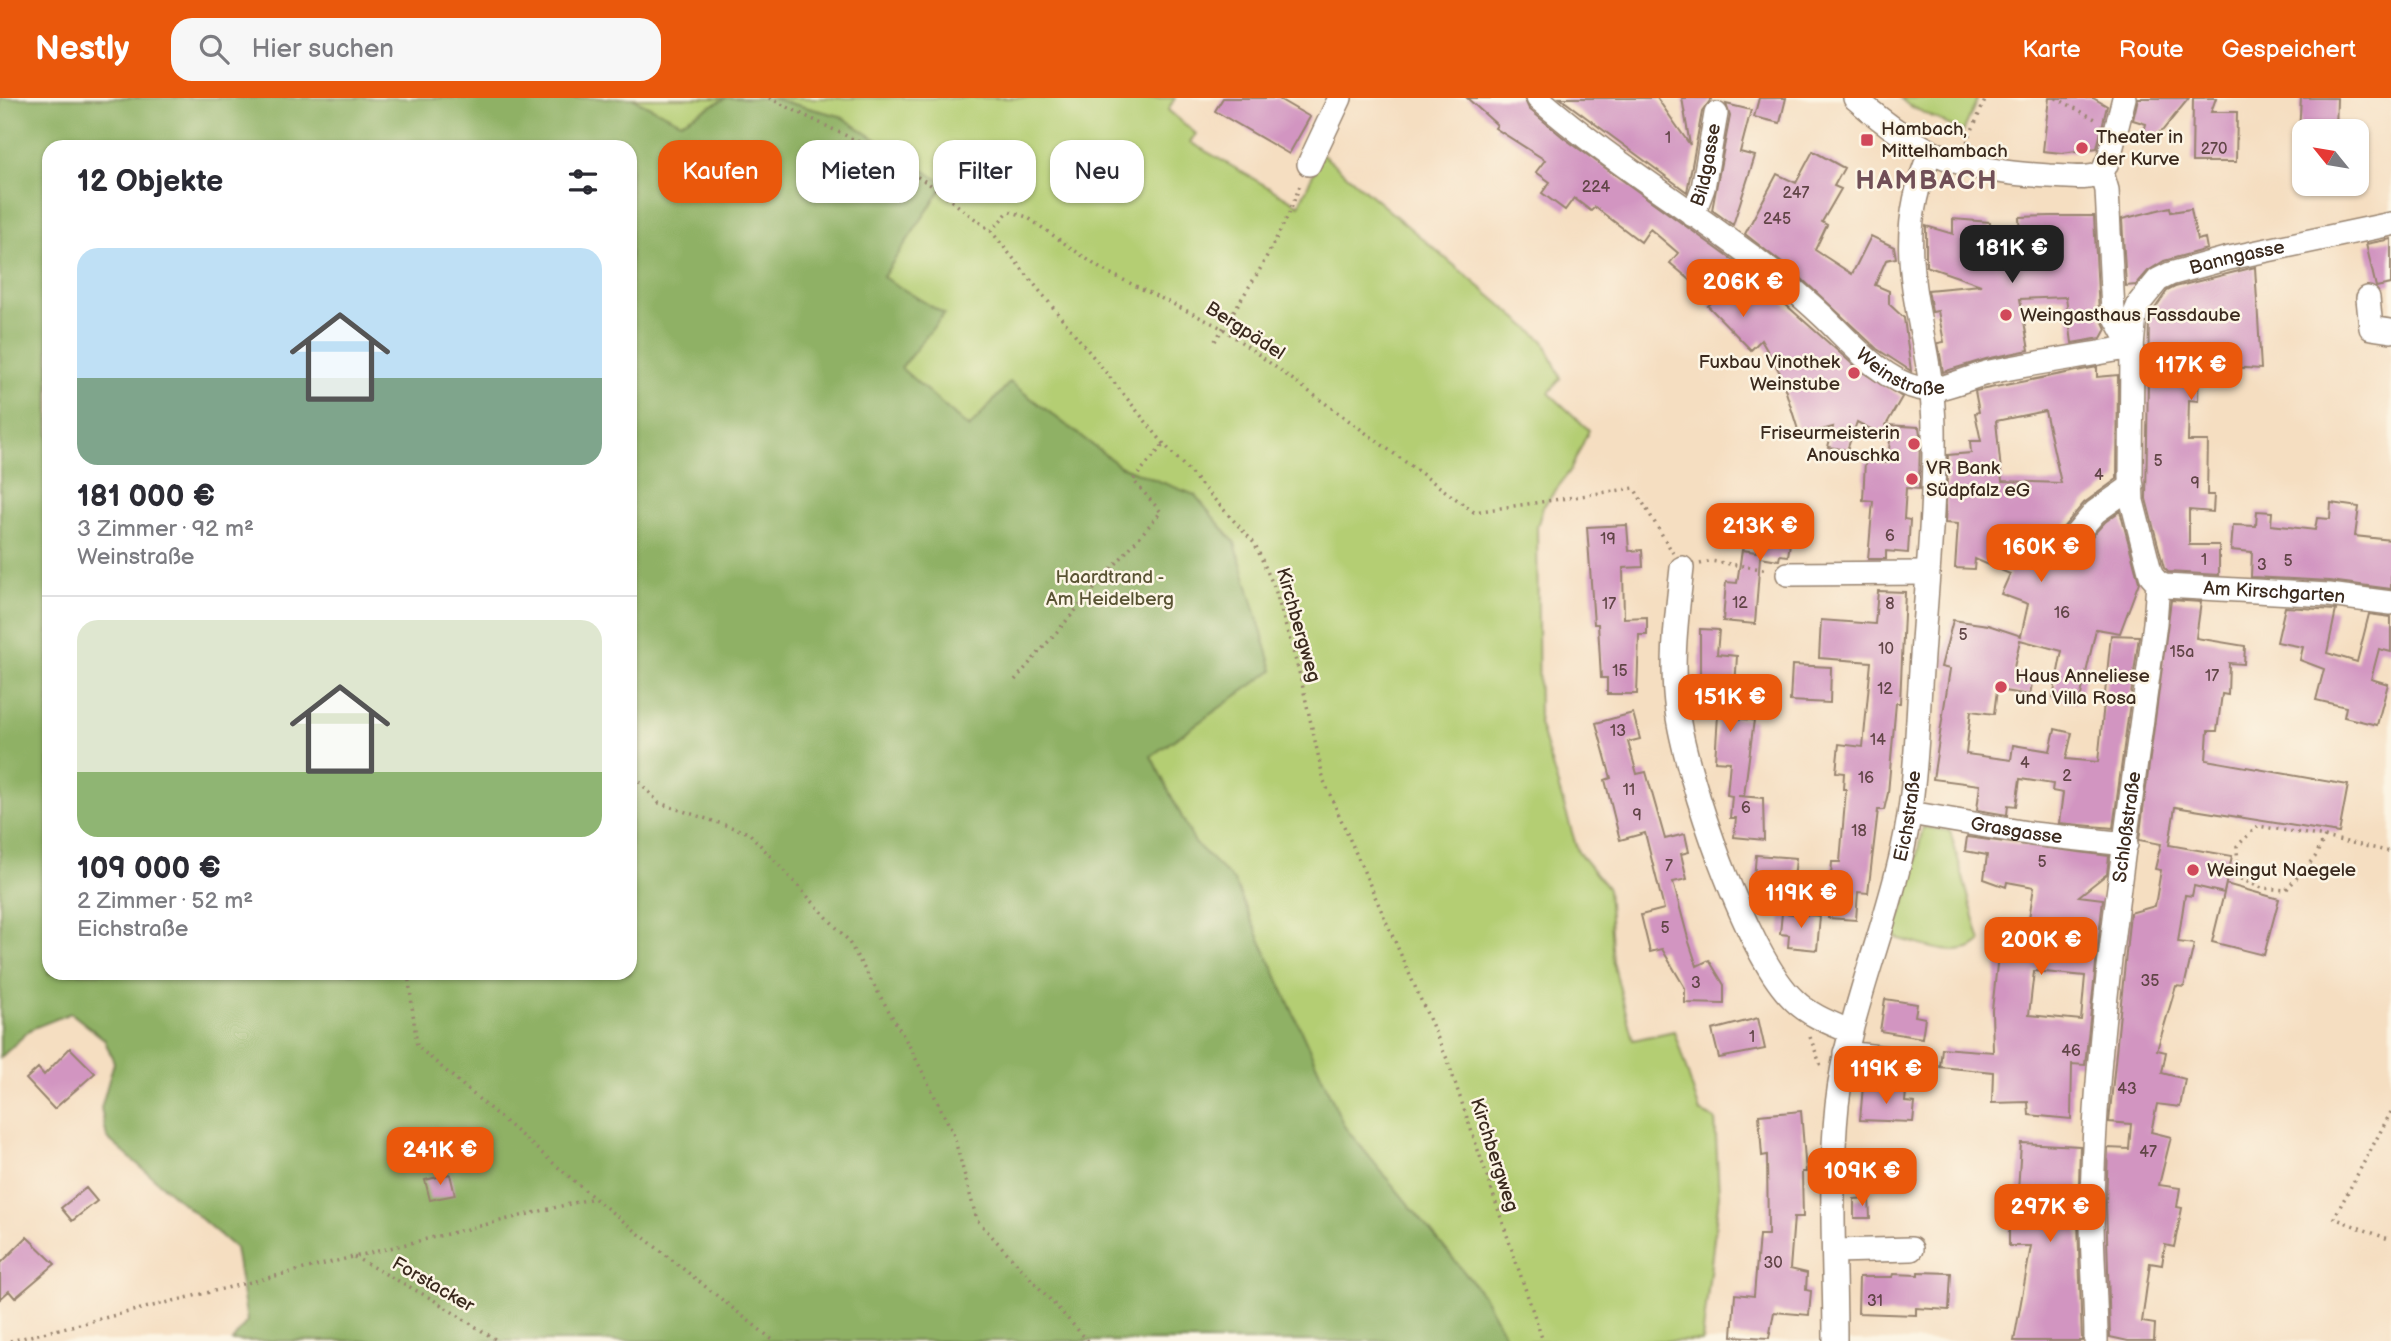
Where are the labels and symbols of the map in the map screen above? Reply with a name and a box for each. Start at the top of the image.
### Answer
place label: Hambach, Mittelhambach [1881,118,2008,163]
north arrow [2292,119,2370,196]
street label: Bildgasse [1686,122,1726,210]
place label: Theater in der Kurve [2096,126,2183,171]
house number: 1 [1665,129,1671,148]
marker: Hambach, Mittelhambach [1859,132,1875,148]
marker: Theater in der Kurve [2074,140,2090,156]
house number: 270 [2201,140,2227,159]
district label: HAMBACH [1855,166,1999,197]
house number: 224 [1582,178,1610,197]
house number: 247 [1783,184,1810,203]
house number: 245 [1763,210,1791,229]
pin: 181K € [1955,226,2069,285]
street label: Banngasse [2187,235,2287,280]
pin: 206K € [1686,260,1800,319]
street label: Bergpädel [1201,297,1289,365]
place label: Weingasthaus Fassdaube [2020,304,2241,327]
marker: Weingasthaus Fassdaube [1998,307,2014,323]
pin: 117K € [2134,342,2248,402]
street label: Weinstraße [1851,343,1947,401]
place label: Fuxbau Vinothek Weinstube [1698,351,1841,396]
marker: Fuxbau Vinothek Weinstube [1846,365,1862,381]
place label: Friseurmeisterin Anouschka [1760,422,1900,467]
marker: Friseurmeisterin Anouschka [1906,436,1922,452]
house number: 5 [2153,452,2163,471]
place label: VR Bank Südpfalz eG [1926,457,2030,502]
house number: 4 [2094,466,2104,485]
marker: VR Bank Südpfalz eG [1904,471,1920,487]
house number: 9 [2190,474,2200,493]
pin: 213K € [1703,504,1817,563]
pin: 160K € [1984,524,2098,584]
house number: 6 [1885,527,1895,546]
house number: 19 [1600,530,1616,549]
house number: 1 [2201,551,2207,570]
house number: 5 [2283,552,2293,571]
house number: 3 [2257,556,2267,575]
street label: Kirchbergweg [1271,565,1325,685]
park label: Haardtrand - Am Heidelberg [1046,566,1174,611]
street label: Am Kirschgarten [2203,577,2347,608]
house number: 12 [1732,594,1748,613]
house number: 17 [1602,595,1616,614]
house number: 8 [1885,595,1895,614]
house number: 16 [2054,604,2070,623]
house number: 5 [1958,626,1968,645]
house number: 10 [1878,640,1894,659]
house number: 15a [2170,643,2194,662]
house number: 15 [1612,662,1628,681]
place label: Haus Anneliese und Villa Rosa [2015,665,2150,710]
house number: 17 [2205,667,2219,686]
pin: 151K € [1673,674,1787,734]
marker: Haus Anneliese und Villa Rosa [1993,679,2009,695]
house number: 12 [1877,680,1893,699]
house number: 13 [1610,722,1626,741]
house number: 14 [1870,731,1886,750]
house number: 4 [2020,754,2030,773]
house number: 2 [2062,767,2072,786]
house number: 16 [1858,769,1874,788]
street label: Eichstraße [1889,770,1926,864]
street label: Schloßstraße [2108,770,2146,884]
house number: 11 [1623,781,1635,800]
house number: 6 [1741,799,1751,818]
house number: 9 [1632,806,1642,825]
street label: Grasgasse [1969,812,2064,849]
house number: 18 [1851,822,1867,841]
house number: 5 [2037,853,2047,872]
house number: 7 [1665,857,1673,876]
place label: Weingut Naegele [2207,859,2356,882]
marker: Weingut Naegele [2185,862,2201,878]
pin: 119K € [1744,870,1858,930]
pin: 200K € [1984,918,2098,977]
house number: 5 [1660,919,1670,938]
house number: 35 [2140,972,2160,991]
house number: 3 [1691,974,1701,993]
house number: 1 [1749,1028,1755,1047]
house number: 46 [2061,1042,2081,1061]
pin: 119K € [1829,1046,1943,1106]
house number: 43 [2117,1080,2137,1099]
street label: Kirchbergweg [1465,1095,1523,1215]
pin: 241K € [383,1128,497,1187]
house number: 47 [2139,1143,2157,1162]
pin: 109K € [1805,1148,1919,1208]
pin: 297K € [1993,1184,2107,1244]
street label: Forstacker [388,1252,479,1318]
house number: 30 [1763,1254,1783,1273]
house number: 31 [1867,1292,1883,1311]

